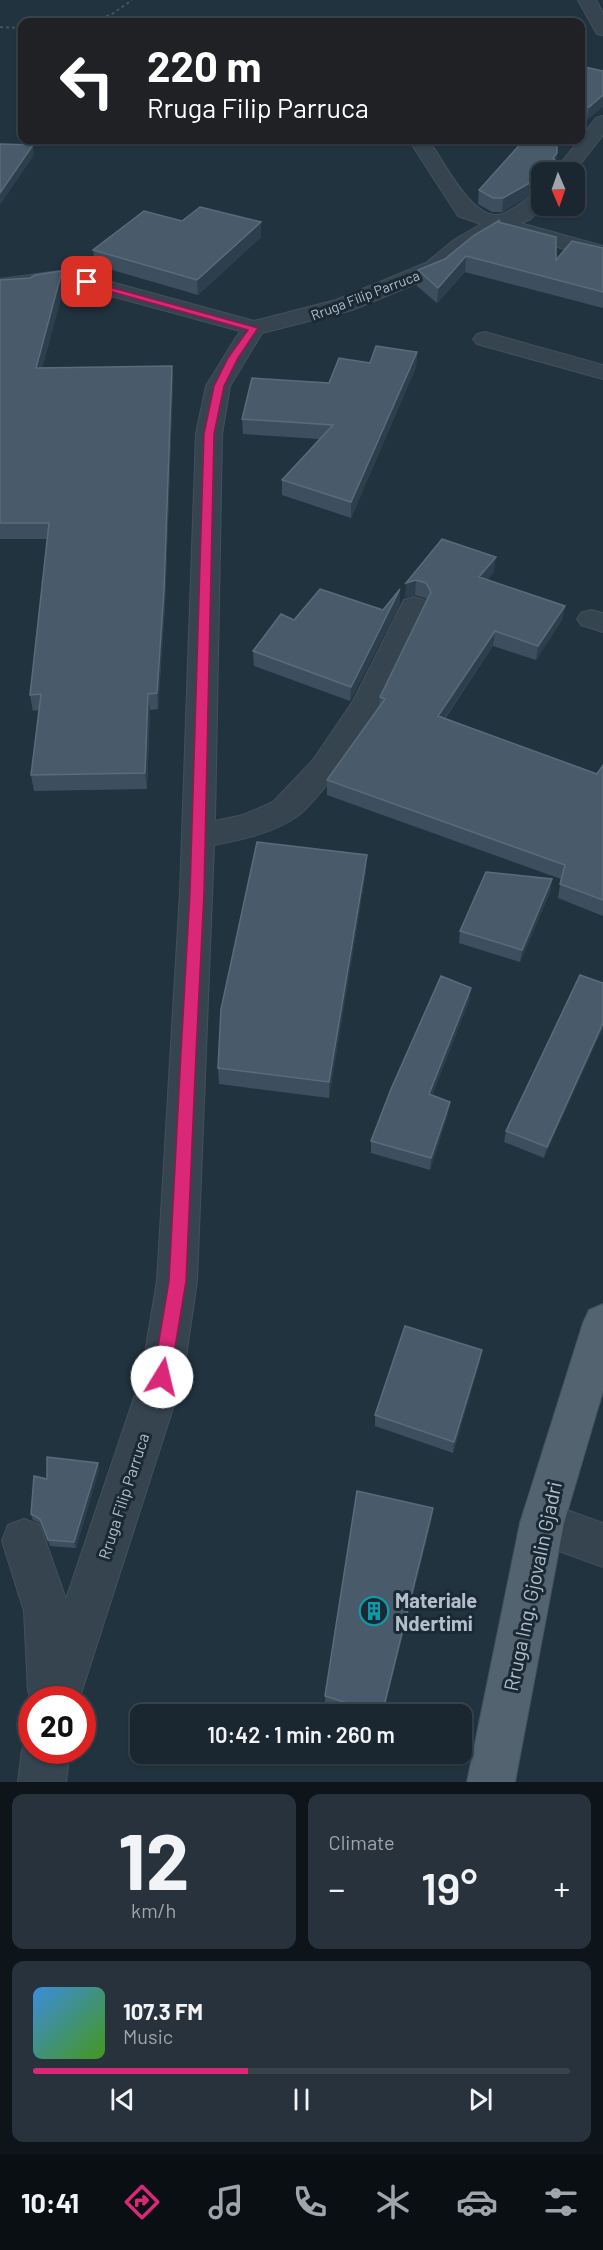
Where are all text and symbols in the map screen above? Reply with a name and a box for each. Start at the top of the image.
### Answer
text: 220 m [147,40,261,90]
icon: left [48,42,126,120]
text: Rruga Filip Parruca [147,91,369,123]
north arrow [531,162,585,216]
map controls [531,162,585,216]
pin [61,256,112,307]
icon: arrive [70,265,103,298]
street label: Rruga Filip Parruca [308,266,422,324]
position arrow [130,1345,194,1409]
street label: Rruga Filip Parruca [94,1431,152,1561]
street label: Rruga Ing. Gjovalin Gjadri [498,1479,566,1693]
place label: Materiale Ndertimi [395,1588,477,1635]
building icon: Materiale Ndertimi [358,1595,390,1627]
speed limit sign: 20 [18,1686,96,1764]
text: 10:42 · 1 min · 260 m [207,1721,395,1747]
text: 12 [118,1812,189,1906]
text: Climate [329,1830,395,1854]
text: 19° [421,1860,478,1914]
text: − [329,1868,345,1908]
text: + [554,1868,570,1908]
text: km/h [131,1898,176,1922]
text: 107.3 FM [123,1998,203,2024]
text: Music [123,2024,173,2048]
icon: previous [106,2083,139,2116]
icon: pause [285,2083,318,2116]
icon: next [464,2083,497,2116]
icon: directions [121,2181,163,2223]
icon: music [205,2181,247,2223]
icon: phone [289,2181,331,2223]
icon: climate [372,2181,414,2223]
icon: car [456,2181,498,2223]
icon: filters [540,2181,582,2223]
text: 10:41 [21,2186,79,2218]

